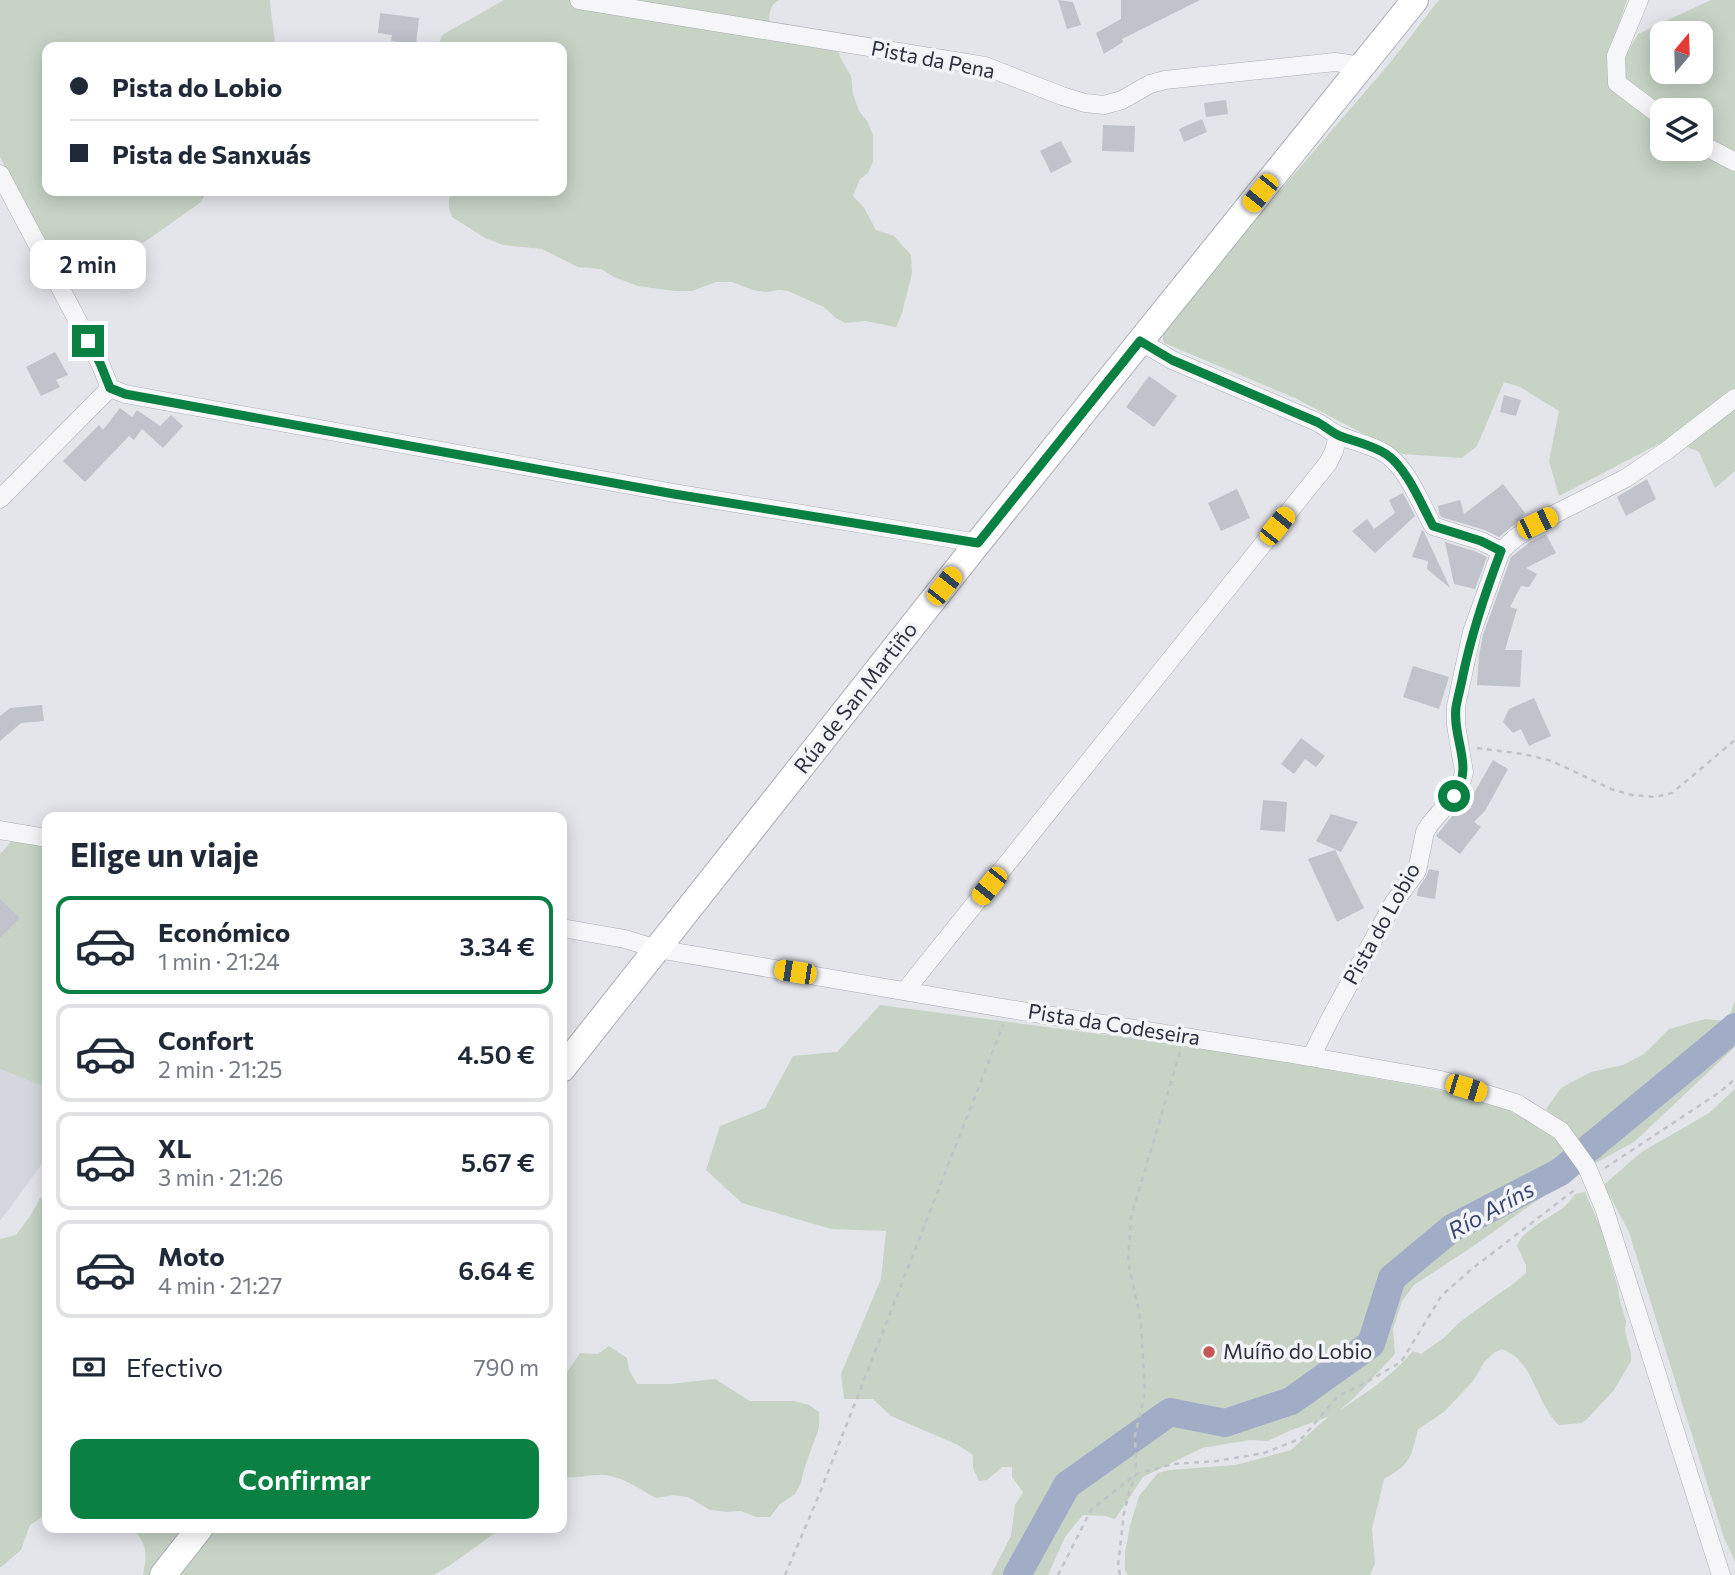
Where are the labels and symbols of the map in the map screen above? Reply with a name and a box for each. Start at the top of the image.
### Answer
north arrow [1650,21,1713,84]
street label: Pista da Pena [869,34,997,83]
car [1239,170,1282,216]
callout: 2 min [30,240,146,288]
route end [72,325,104,357]
car [1256,503,1299,549]
car [1514,504,1561,542]
car [923,563,966,609]
street label: Rúa de San Martiño [788,616,922,778]
route start [1438,780,1470,812]
street label: Pista do Lobio [1337,858,1424,989]
car [968,863,1011,909]
car [773,958,818,986]
street label: Pista da Codeseira [1026,998,1202,1049]
car [1443,1072,1490,1104]
water label: Río Aríns [1443,1174,1538,1244]
place label: Muíño do Lobio [1223,1338,1372,1363]
marker: Muíño do Lobio [1201,1344,1217,1360]

